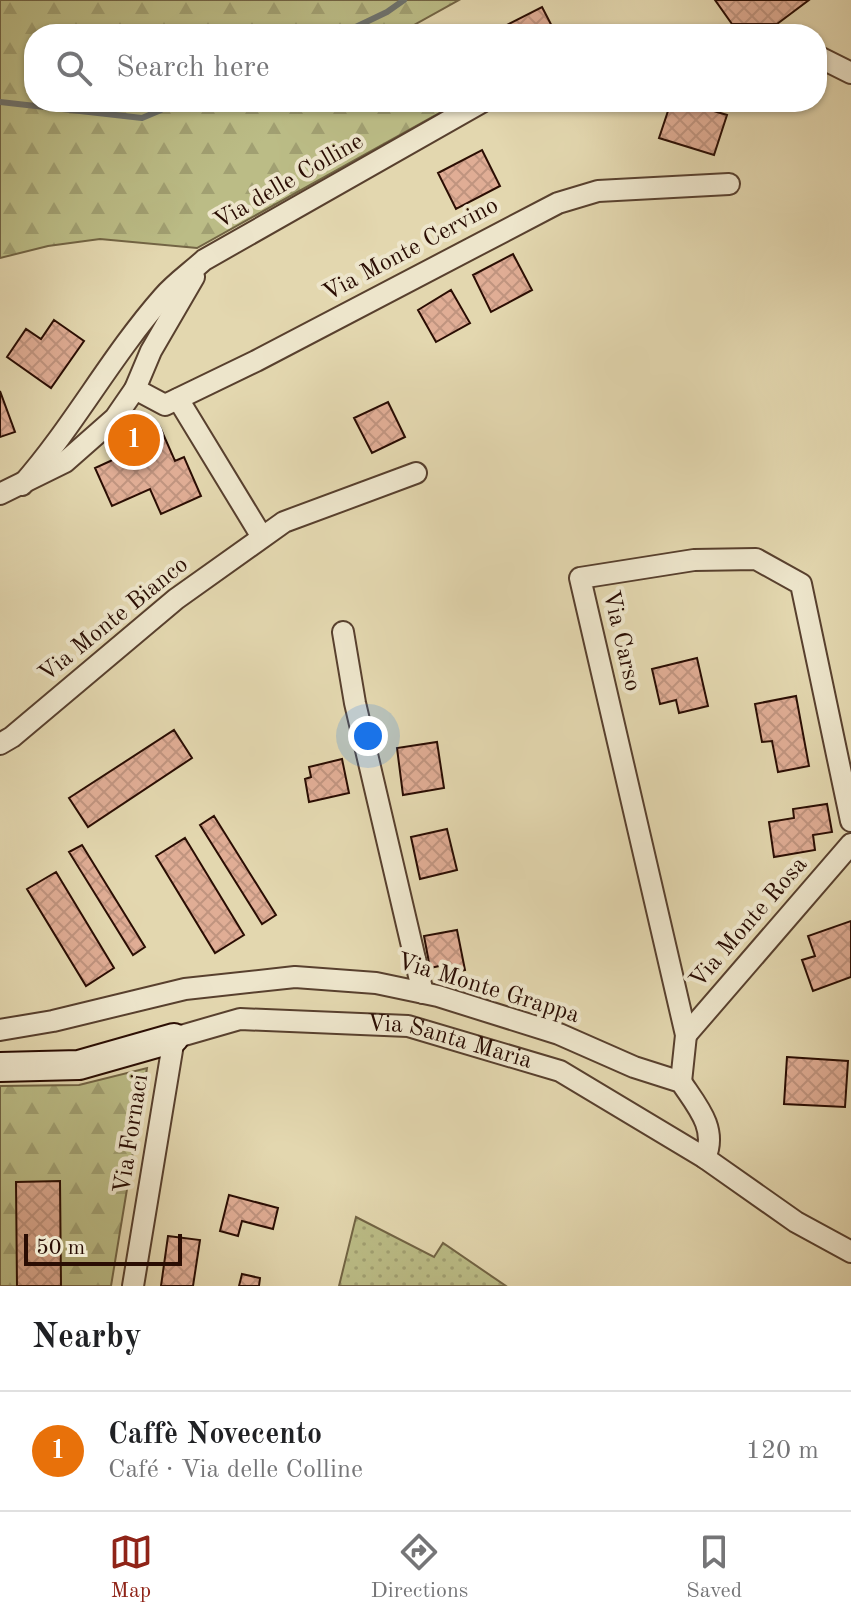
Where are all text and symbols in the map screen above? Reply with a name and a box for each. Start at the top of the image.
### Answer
search box [24,24,827,112]
icon: search [52,46,96,90]
text: Search here [116,53,270,83]
street label: Via delle Colline [210,130,368,234]
street label: Via Monte Cervino [319,194,503,306]
pin: 1 [108,410,160,470]
street label: Via Monte Bianco [35,553,193,687]
street label: Via Carso [598,588,644,694]
your location [348,716,388,756]
street label: Via Monte Rosa [686,853,812,993]
street label: Via Monte Grappa [394,950,582,1028]
street label: Via Santa Maria [367,1012,535,1074]
street label: Via Fornaci [111,1073,153,1195]
scale bar [24,1230,182,1266]
text: 50 m [36,1237,85,1259]
text: Nearby [32,1321,142,1355]
text: Caffè Novecento [108,1420,322,1450]
text: 1 [50,1438,66,1464]
text: 120 m [746,1438,819,1464]
text: Café · Via delle Colline [108,1457,363,1483]
tab: Map [109,1530,153,1605]
tab: Directions [371,1530,468,1605]
tab: Saved [686,1530,742,1605]

